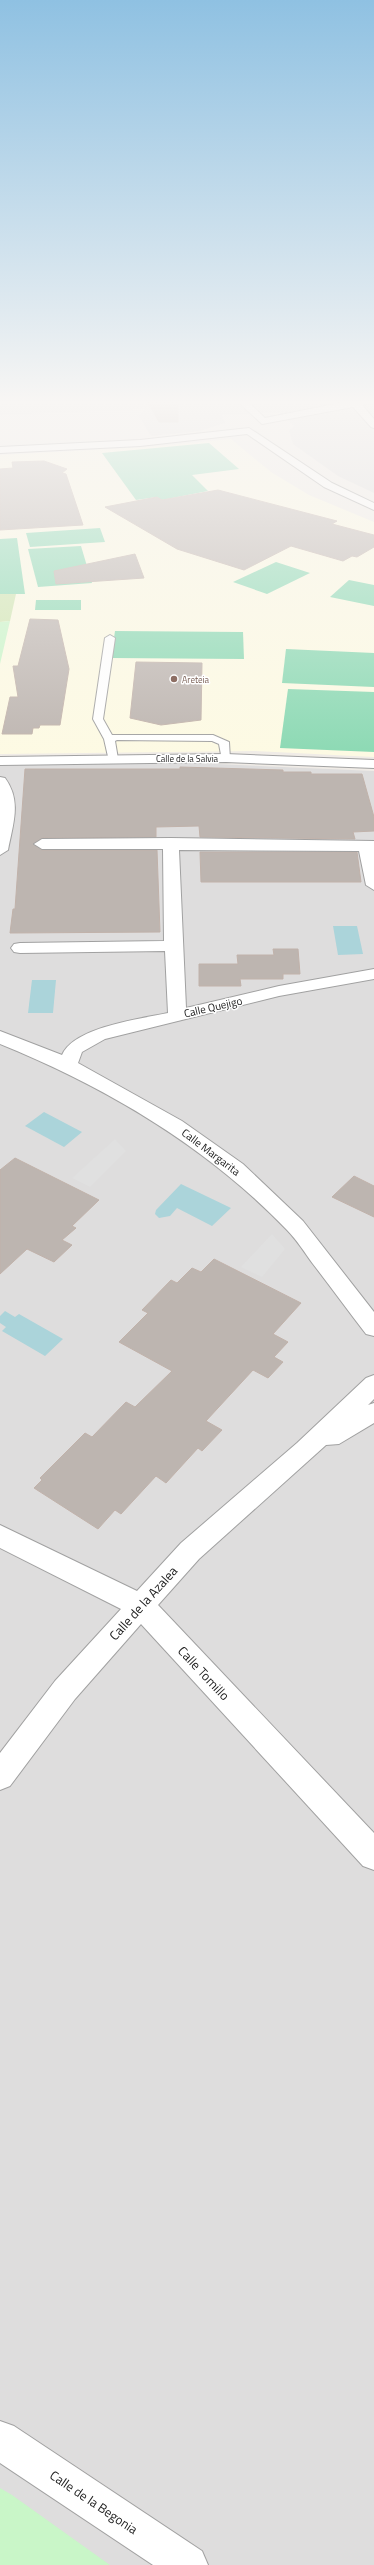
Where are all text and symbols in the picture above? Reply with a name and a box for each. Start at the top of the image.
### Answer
place label: Areteia [182,673,210,686]
marker: Areteia [169,674,179,684]
street label: Calle de la Salvia [156,752,219,765]
street label: Calle Quejigo [182,992,244,1021]
street label: Calle Margarita [178,1125,244,1180]
street label: Calle de la Azalea [104,1561,182,1645]
street label: Calle Tomillo [173,1641,235,1705]
street label: Calle de la Begonia [46,2465,142,2539]

